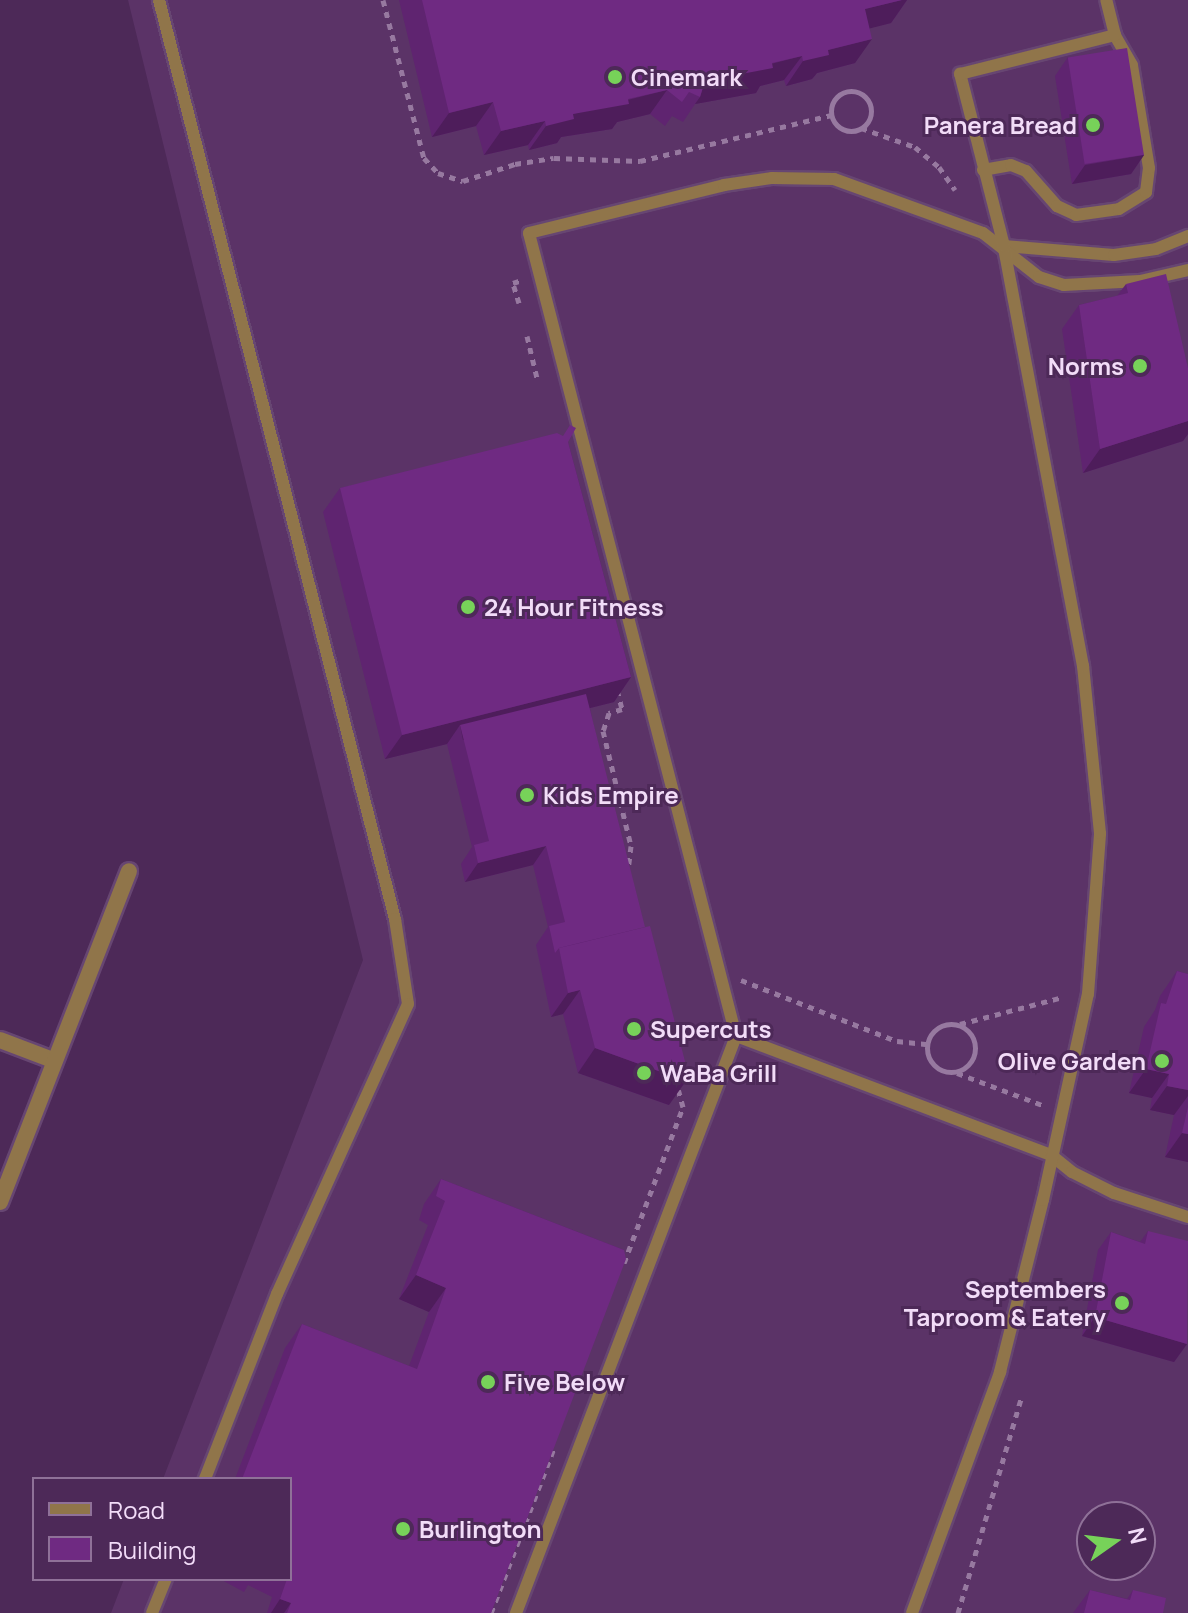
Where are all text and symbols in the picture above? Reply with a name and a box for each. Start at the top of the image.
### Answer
place label: Cinemark [631,63,742,91]
marker: Cinemark [606,68,624,86]
place label: Panera Bread [924,111,1077,139]
marker: Panera Bread [1084,116,1102,134]
place label: Norms [1048,352,1124,380]
marker: Norms [1131,357,1149,375]
place label: 24 Hour Fitness [484,593,664,621]
marker: 24 Hour Fitness [459,598,477,616]
place label: Kids Empire [543,781,679,809]
marker: Kids Empire [518,786,536,804]
place label: Supercuts [650,1015,772,1043]
marker: Supercuts [625,1020,643,1038]
place label: Olive Garden [998,1047,1146,1075]
marker: Olive Garden [1153,1052,1171,1070]
place label: WaBa Grill [660,1059,777,1087]
marker: WaBa Grill [635,1064,653,1082]
place label: Septembers Taproom & Eatery [904,1275,1106,1331]
marker: Septembers Taproom & Eatery [1113,1294,1131,1312]
place label: Five Below [504,1368,625,1396]
marker: Five Below [479,1373,497,1391]
legend [32,1477,292,1581]
text: Road [108,1493,165,1526]
north arrow [1076,1501,1156,1581]
place label: Burlington [419,1515,542,1543]
marker: Burlington [394,1520,412,1538]
text: N [1121,1524,1154,1547]
text: Building [108,1533,196,1566]

